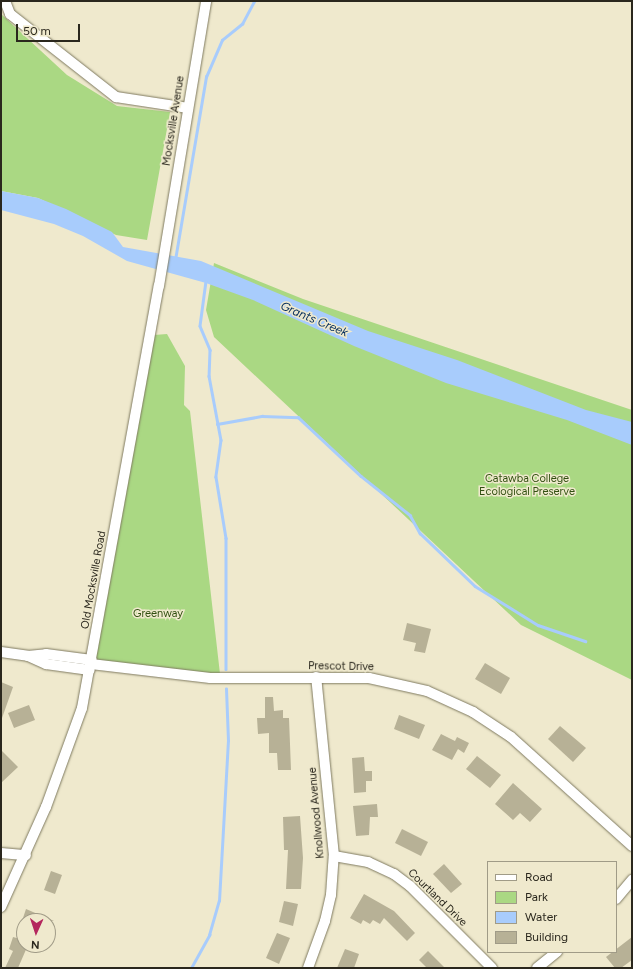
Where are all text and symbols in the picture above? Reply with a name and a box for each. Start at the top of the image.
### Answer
scale bar [18,16,82,42]
text: 50 m [23,24,51,38]
street label: Mocksville Avenue [160,75,188,167]
water label: Grants Creek [278,299,350,341]
park label: Catawba College Ecological Preserve [479,473,575,499]
street label: Old Mocksville Road [79,530,109,630]
park label: Greenway [133,607,183,621]
street label: Prescot Drive [308,660,374,674]
street label: Knollwood Avenue [306,767,328,859]
legend [487,861,617,953]
street label: Courtland Drive [405,866,469,930]
text: Road [525,870,553,884]
text: Park [525,890,548,904]
text: Water [525,910,557,924]
north arrow [16,913,56,953]
text: Building [525,930,568,944]
text: N [31,938,40,951]

